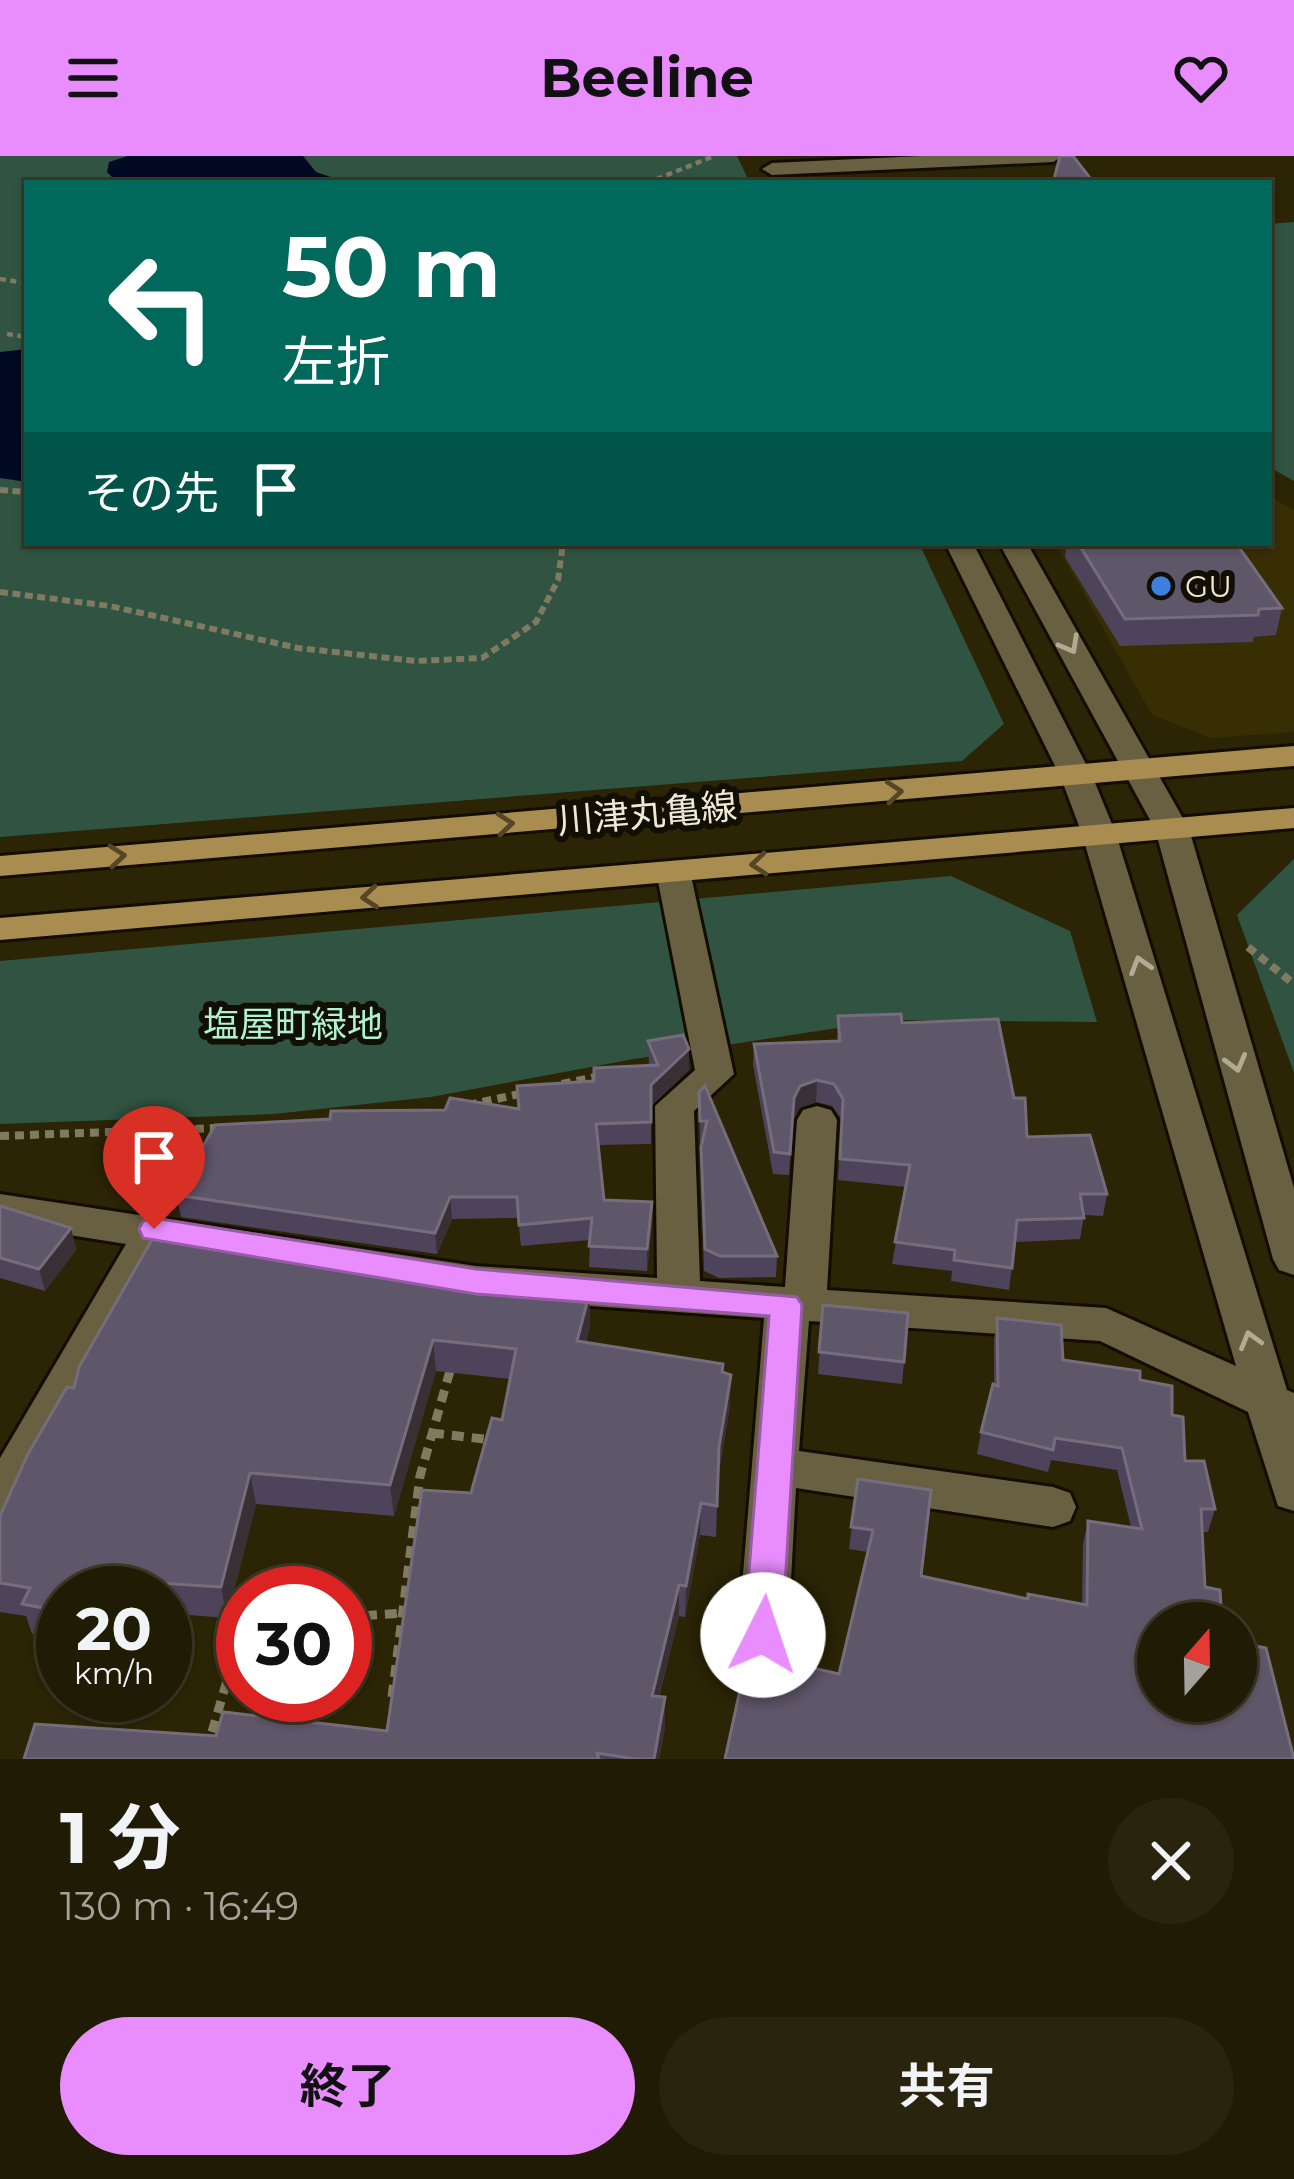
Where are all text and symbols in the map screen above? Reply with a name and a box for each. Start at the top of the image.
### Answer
icon: menu [60,45,126,111]
text: Beeline [540,45,754,111]
icon: heart [1168,45,1234,111]
text: 50 m [282,216,501,318]
icon: left [84,228,240,384]
text: 左折 [282,329,390,395]
icon: arrive [243,456,309,522]
text: その先 [84,465,219,520]
place label: GU [1185,568,1232,605]
marker: GU [1148,573,1174,599]
one-way arrow [1056,633,1079,654]
one-way arrow [885,780,904,806]
street label: 川津丸亀線 [555,783,739,843]
one-way arrow [496,812,515,838]
one-way arrow [108,844,127,869]
one-way arrow [749,851,768,876]
one-way arrow [360,884,379,909]
one-way arrow [1129,955,1154,976]
park label: 塩屋町緑地 [203,1002,383,1046]
one-way arrow [1221,1053,1246,1073]
pin [103,1106,205,1229]
icon: arrive [121,1124,187,1190]
one-way arrow [1239,1330,1264,1350]
speed limit sign: 30 [216,1566,372,1722]
position arrow [700,1572,826,1698]
text: 20 [76,1592,152,1665]
north arrow [1137,1602,1257,1722]
map controls [1137,1602,1257,1722]
text: km/h [74,1655,154,1692]
text: 1 分 [60,1793,181,1881]
button: close [1108,1798,1234,1924]
text: 130 m · 16:49 [60,1882,299,1930]
button: 終了 [60,2017,635,2155]
button: 共有 [659,2017,1234,2155]

